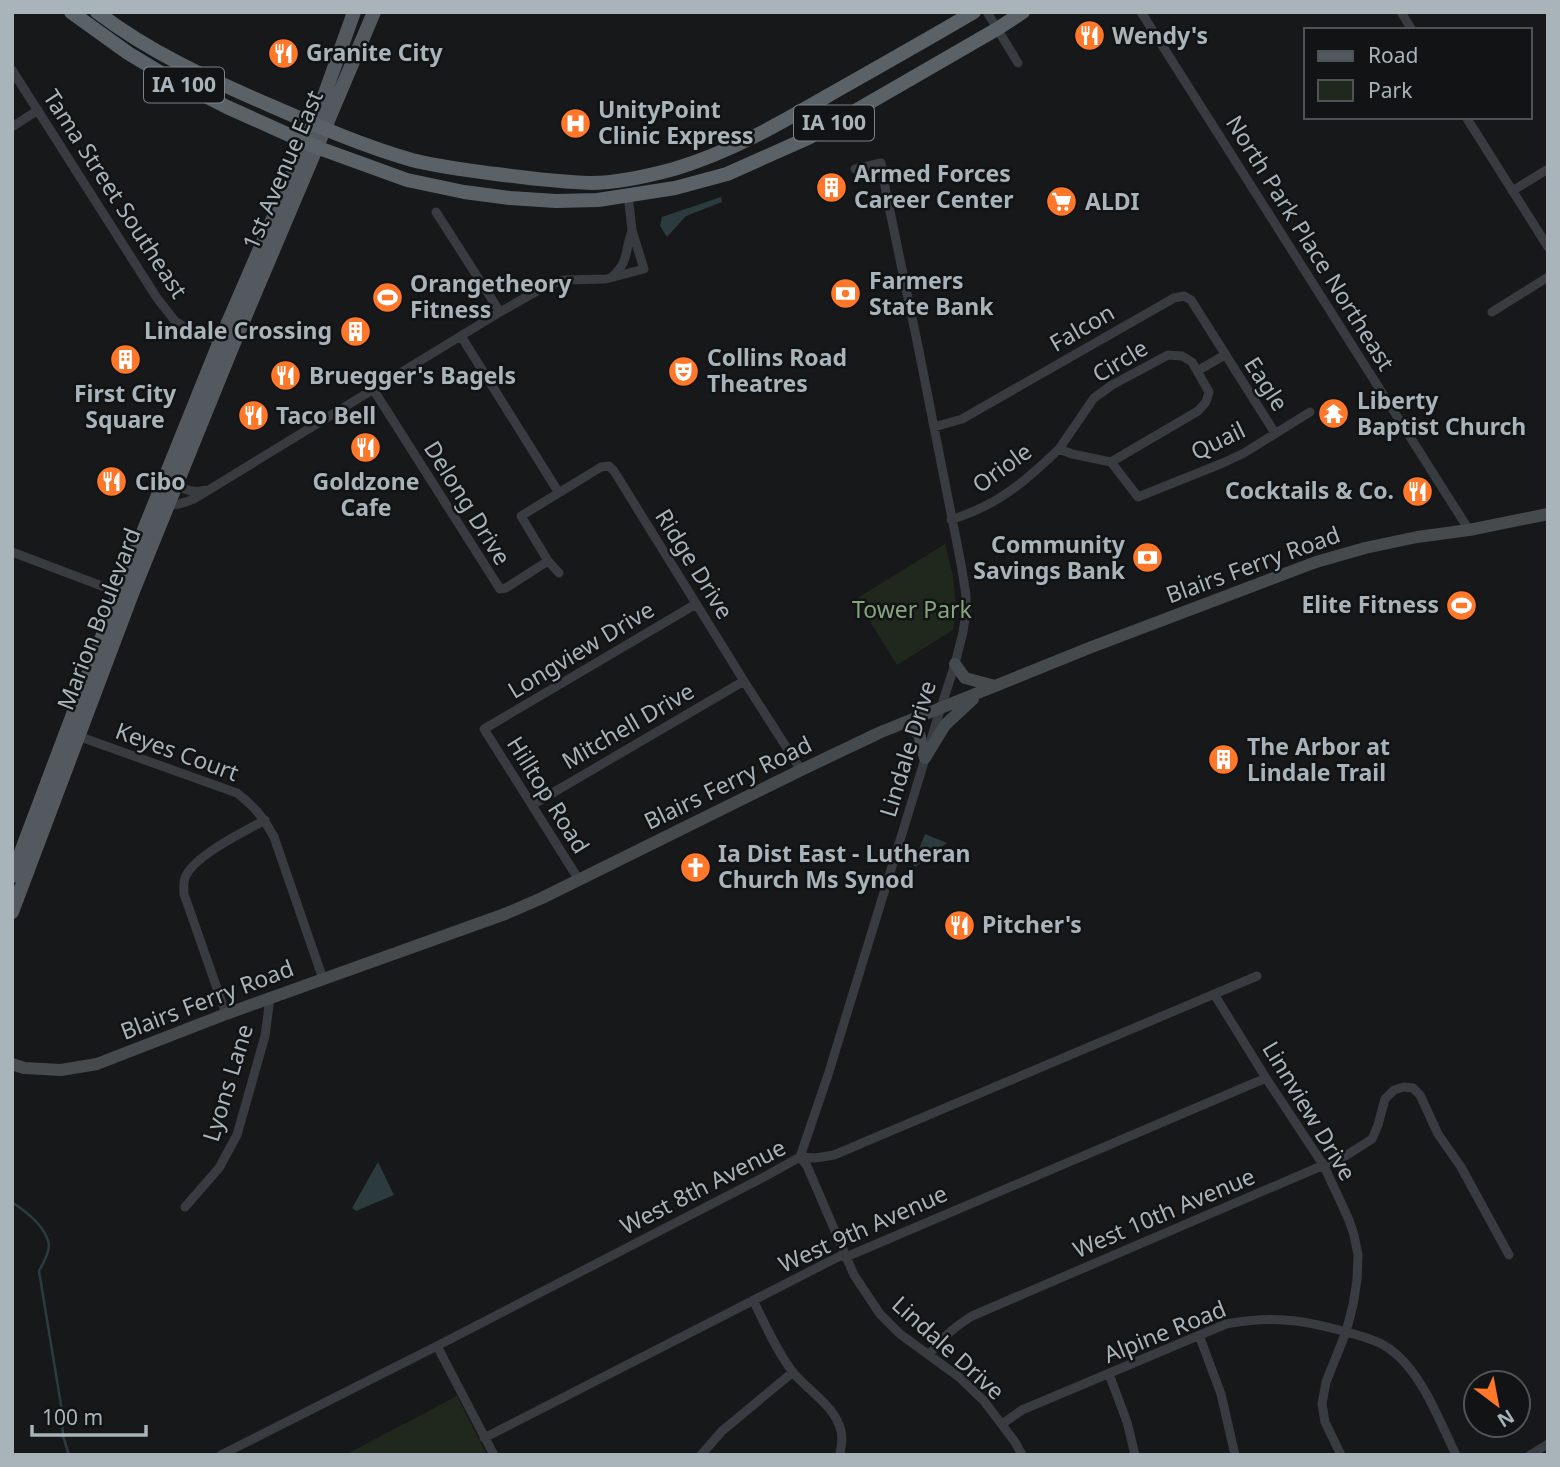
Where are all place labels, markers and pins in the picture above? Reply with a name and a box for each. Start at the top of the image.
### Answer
restaurant icon: Wendy's [1072,19,1106,53]
place label: Wendy's [1112,19,1208,51]
restaurant icon: Granite City [266,36,300,70]
place label: Granite City [306,36,443,68]
place label: UnityPoint Clinic Express [598,93,754,151]
hospital icon: UnityPoint Clinic Express [558,106,592,140]
place label: Armed Forces Career Center [854,157,1014,215]
building icon: Armed Forces Career Center [814,170,848,204]
supermarket icon: ALDI [1045,185,1079,219]
place label: ALDI [1085,185,1140,217]
place label: Farmers State Bank [869,264,994,322]
place label: Orangetheory Fitness [410,267,572,325]
bank icon: Farmers State Bank [829,277,863,311]
sports icon: Orangetheory Fitness [370,280,404,314]
place label: Lindale Crossing [144,314,332,346]
building icon: Lindale Crossing [338,314,372,348]
place label: Collins Road Theatres [707,341,847,399]
building icon: First City Square [108,343,142,377]
theatre icon: Collins Road Theatres [667,354,701,388]
restaurant icon: Bruegger's Bagels [269,359,303,393]
place label: Bruegger's Bagels [309,359,516,391]
place label: First City Square [74,377,177,435]
place label: Liberty Baptist Church [1357,384,1526,442]
temple icon: Liberty Baptist Church [1317,397,1351,431]
restaurant icon: Taco Bell [236,399,270,433]
place label: Taco Bell [276,399,376,431]
restaurant icon: Goldzone Cafe [349,431,383,465]
restaurant icon: Cibo [95,465,129,499]
place label: Cibo [135,465,186,497]
place label: Goldzone Cafe [313,465,419,523]
place label: Cocktails & Co. [1225,474,1394,506]
restaurant icon: Cocktails & Co. [1400,474,1434,508]
place label: Community Savings Bank [973,528,1126,586]
bank icon: Community Savings Bank [1131,541,1165,575]
place label: Elite Fitness [1301,588,1439,620]
sports icon: Elite Fitness [1445,588,1479,622]
place label: The Arbor at Lindale Trail [1247,730,1390,788]
building icon: The Arbor at Lindale Trail [1207,743,1241,777]
place label: Ia Dist East - Lutheran Church Ms Synod [718,837,970,895]
church icon: Ia Dist East - Lutheran Church Ms Synod [678,850,712,884]
restaurant icon: Pitcher's [942,908,976,942]
place label: Pitcher's [982,908,1082,940]

